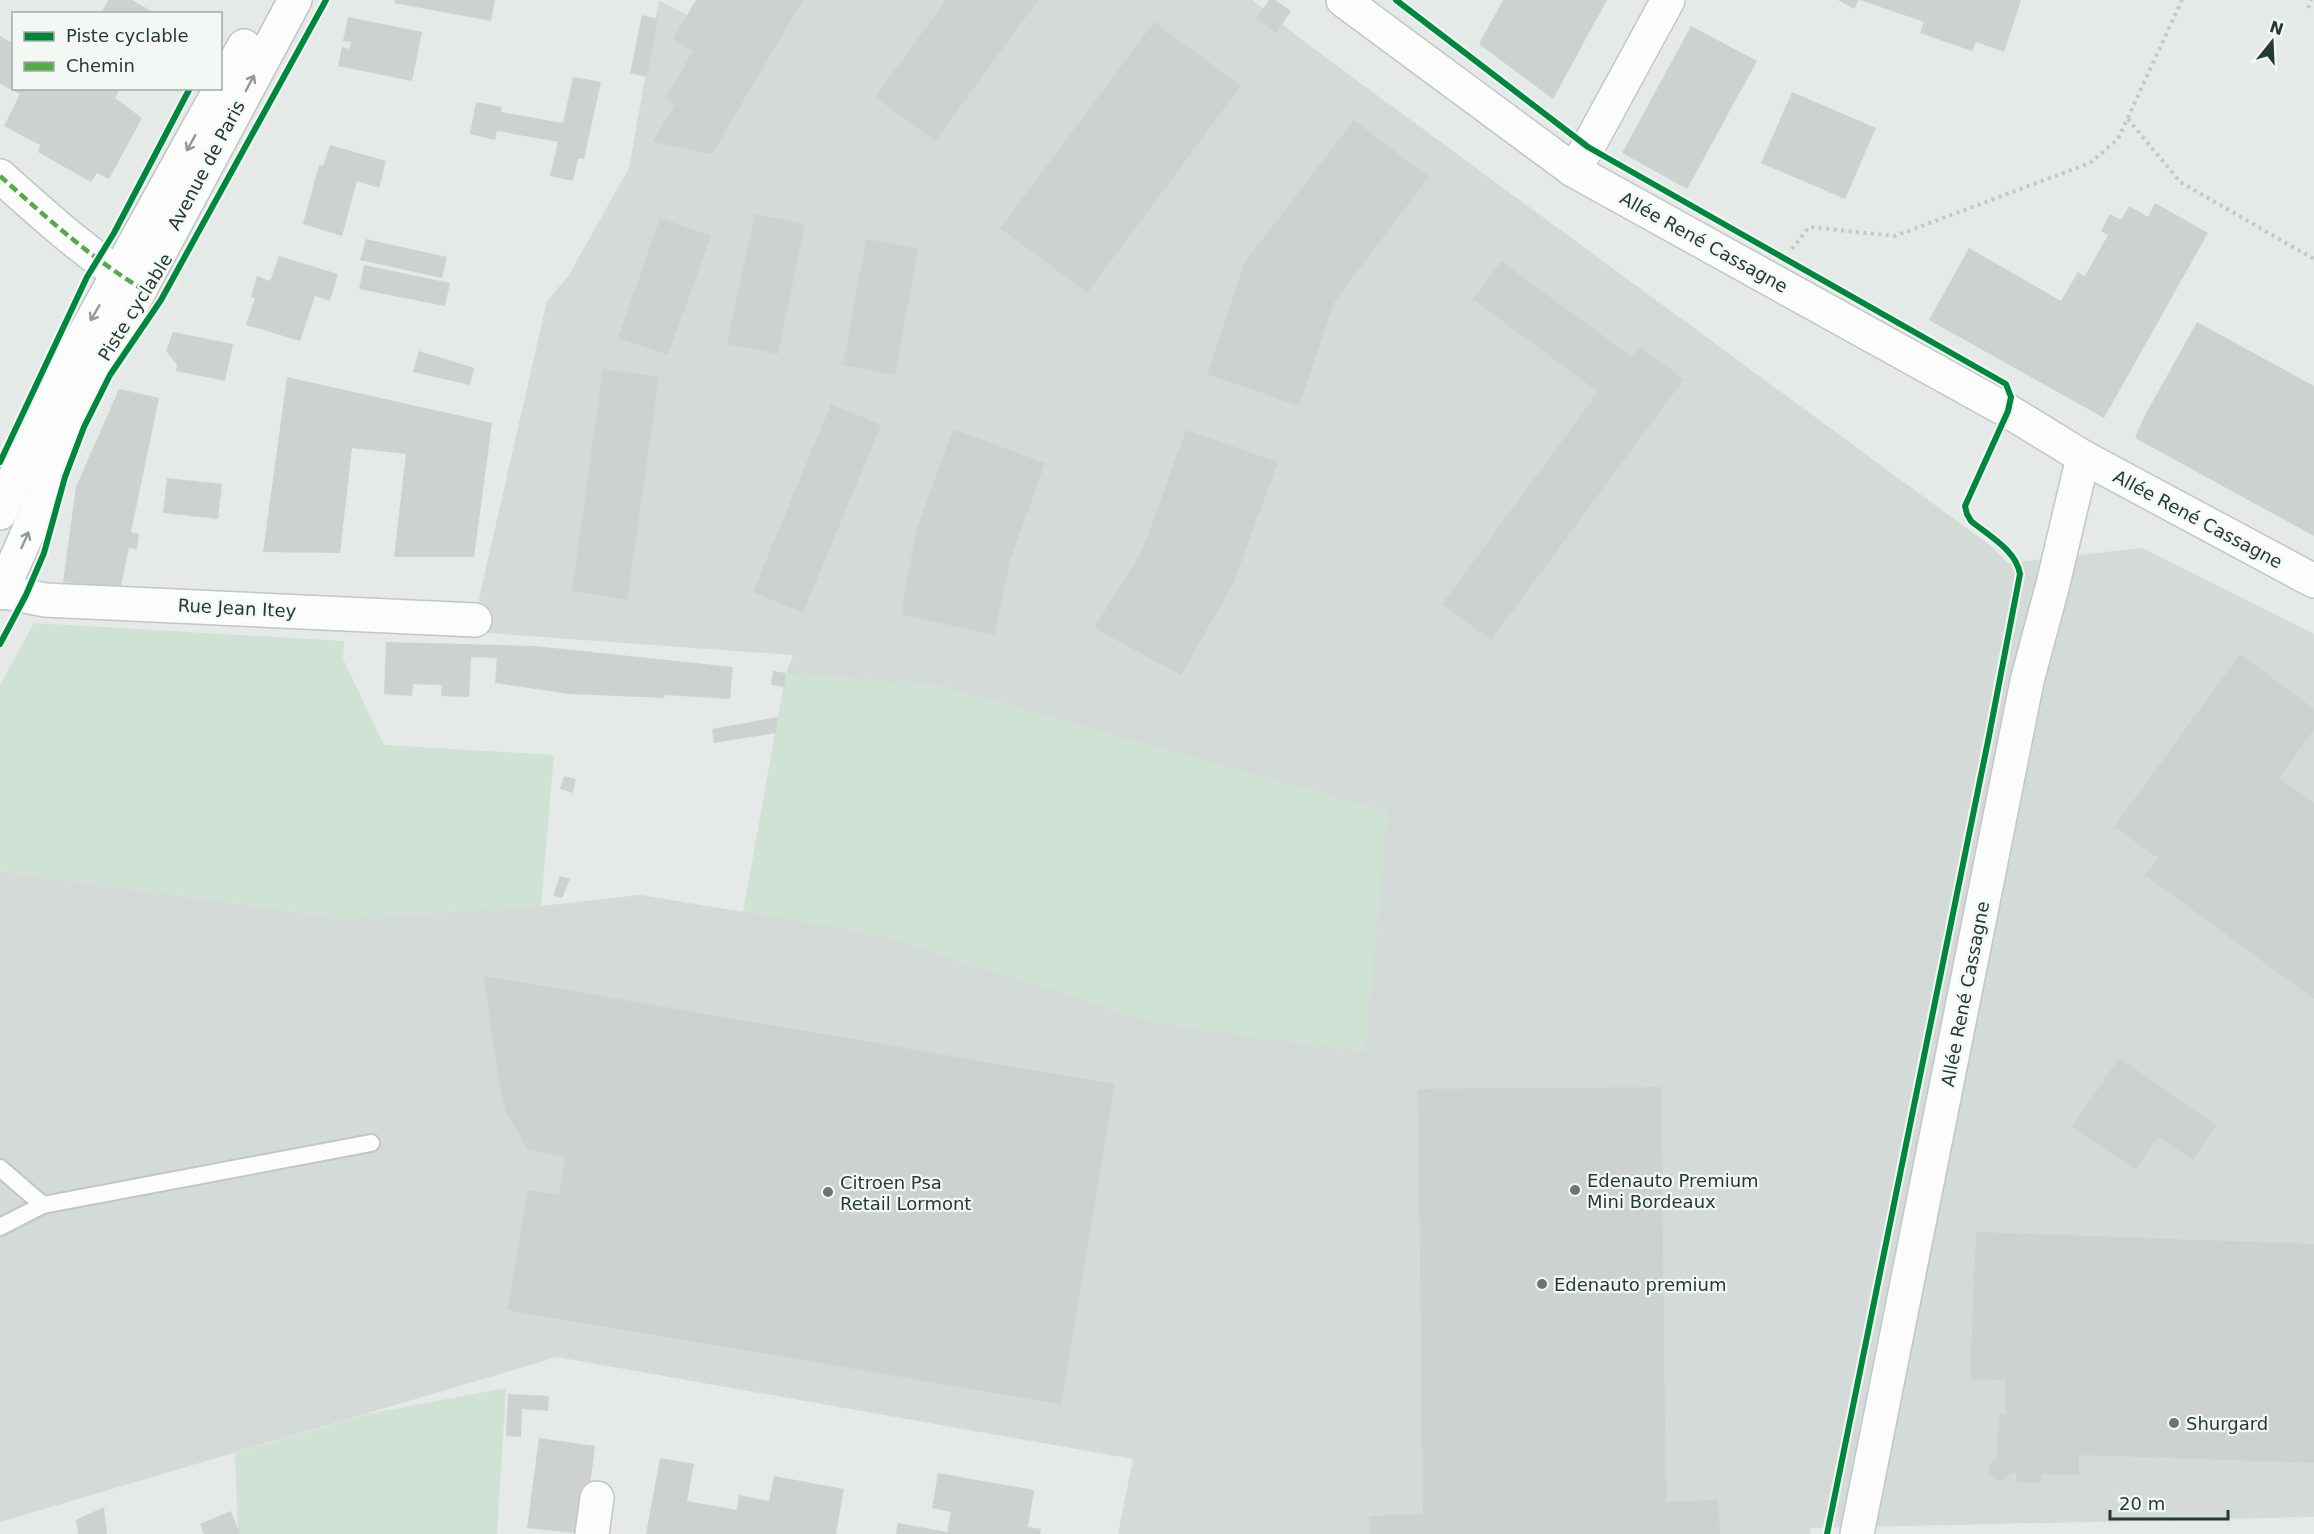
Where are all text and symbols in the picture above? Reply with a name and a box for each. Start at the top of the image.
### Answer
legend [12,12,222,90]
north arrow [2242,12,2302,72]
text: N [2267,17,2286,39]
text: Piste cyclable [66,25,189,46]
text: Chemin [66,55,135,76]
one-way arrow [245,75,256,93]
street label: Avenue de Paris [163,97,249,233]
one-way arrow [185,134,197,151]
street label: Allée René Cassagne [1616,187,1792,297]
street label: Piste cyclable [94,249,176,365]
one-way arrow [89,304,101,321]
street label: Allée René Cassagne [2110,465,2286,573]
one-way arrow [20,532,31,550]
street label: Rue Jean Itey [177,594,297,622]
street label: Allée René Cassagne [1937,899,1993,1089]
place label: Edenauto Premium Mini Bordeaux [1587,1170,1759,1212]
place label: Citroen Psa Retail Lormont [840,1172,971,1214]
marker: Edenauto Premium Mini Bordeaux [1568,1183,1582,1197]
marker: Citroen Psa Retail Lormont [821,1185,835,1199]
place label: Edenauto premium [1554,1274,1727,1295]
marker: Edenauto premium [1535,1277,1549,1291]
place label: Shurgard [2186,1413,2268,1434]
marker: Shurgard [2167,1416,2181,1430]
scale bar [2110,1483,2228,1521]
text: 20 m [2119,1493,2165,1514]

